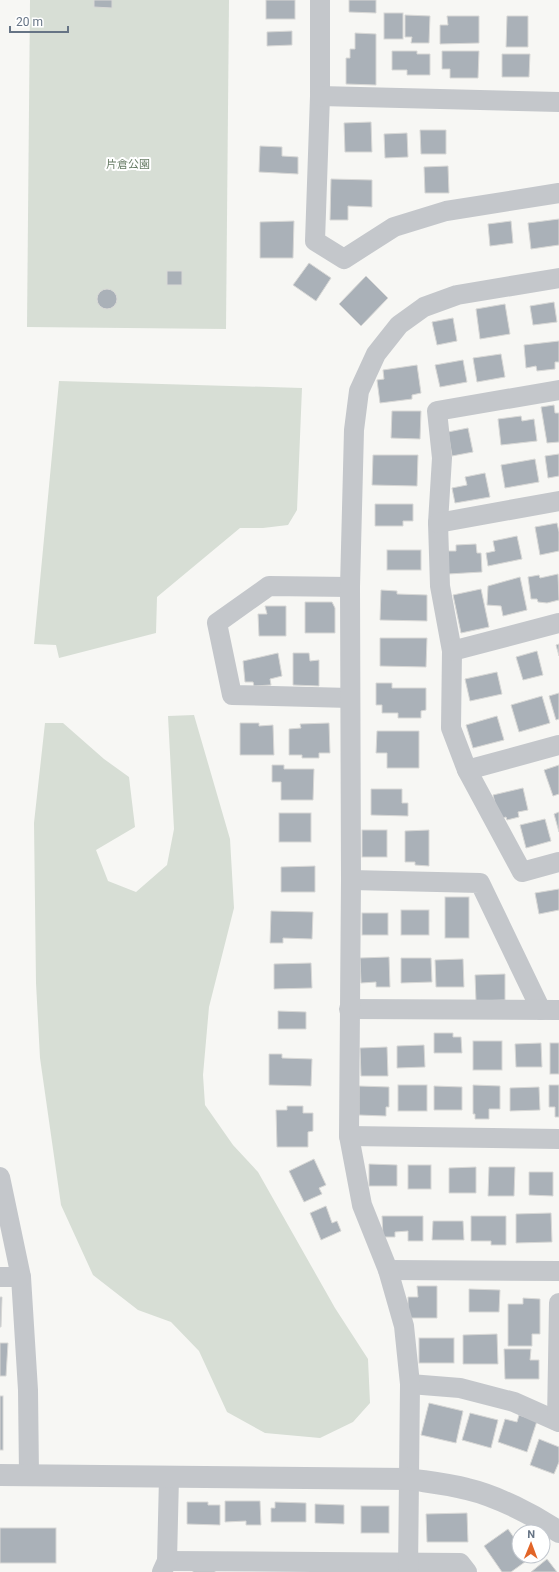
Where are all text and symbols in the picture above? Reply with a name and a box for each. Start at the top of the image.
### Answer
scale bar [10,8,68,34]
text: 20 m [16,15,43,29]
park label: 片倉公園 [106,158,150,171]
north arrow [511,1524,551,1564]
text: N [527,1528,535,1541]

